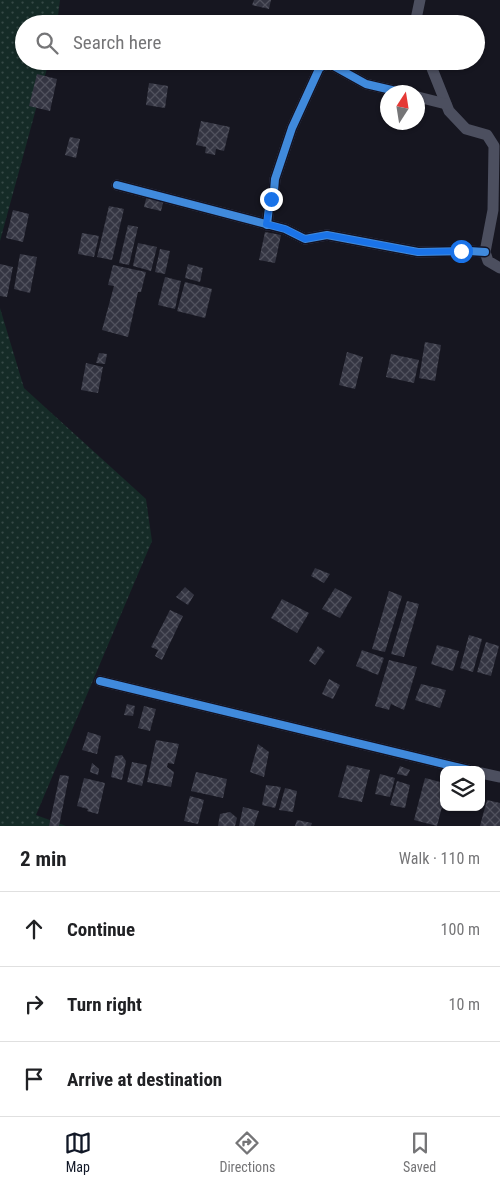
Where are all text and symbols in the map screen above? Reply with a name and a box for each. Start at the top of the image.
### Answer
search box [15,15,485,70]
icon: search [33,29,61,57]
text: Search here [73,31,161,54]
north arrow [380,85,425,130]
route end [260,188,283,211]
route start [450,240,473,263]
map controls [440,766,485,811]
button: layers [440,766,485,811]
text: 2 min [20,847,67,871]
text: Walk · 110 m [399,849,480,868]
icon: ahead [20,915,48,943]
text: Continue [67,918,135,941]
text: 100 m [441,920,480,939]
icon: right [20,990,48,1018]
text: Turn right [67,993,142,1016]
text: 10 m [448,995,480,1014]
icon: arrive [20,1065,48,1093]
text: Arrive at destination [67,1068,222,1091]
tab: Map [64,1129,92,1175]
tab: Directions [219,1129,275,1175]
tab: Saved [403,1129,436,1175]

